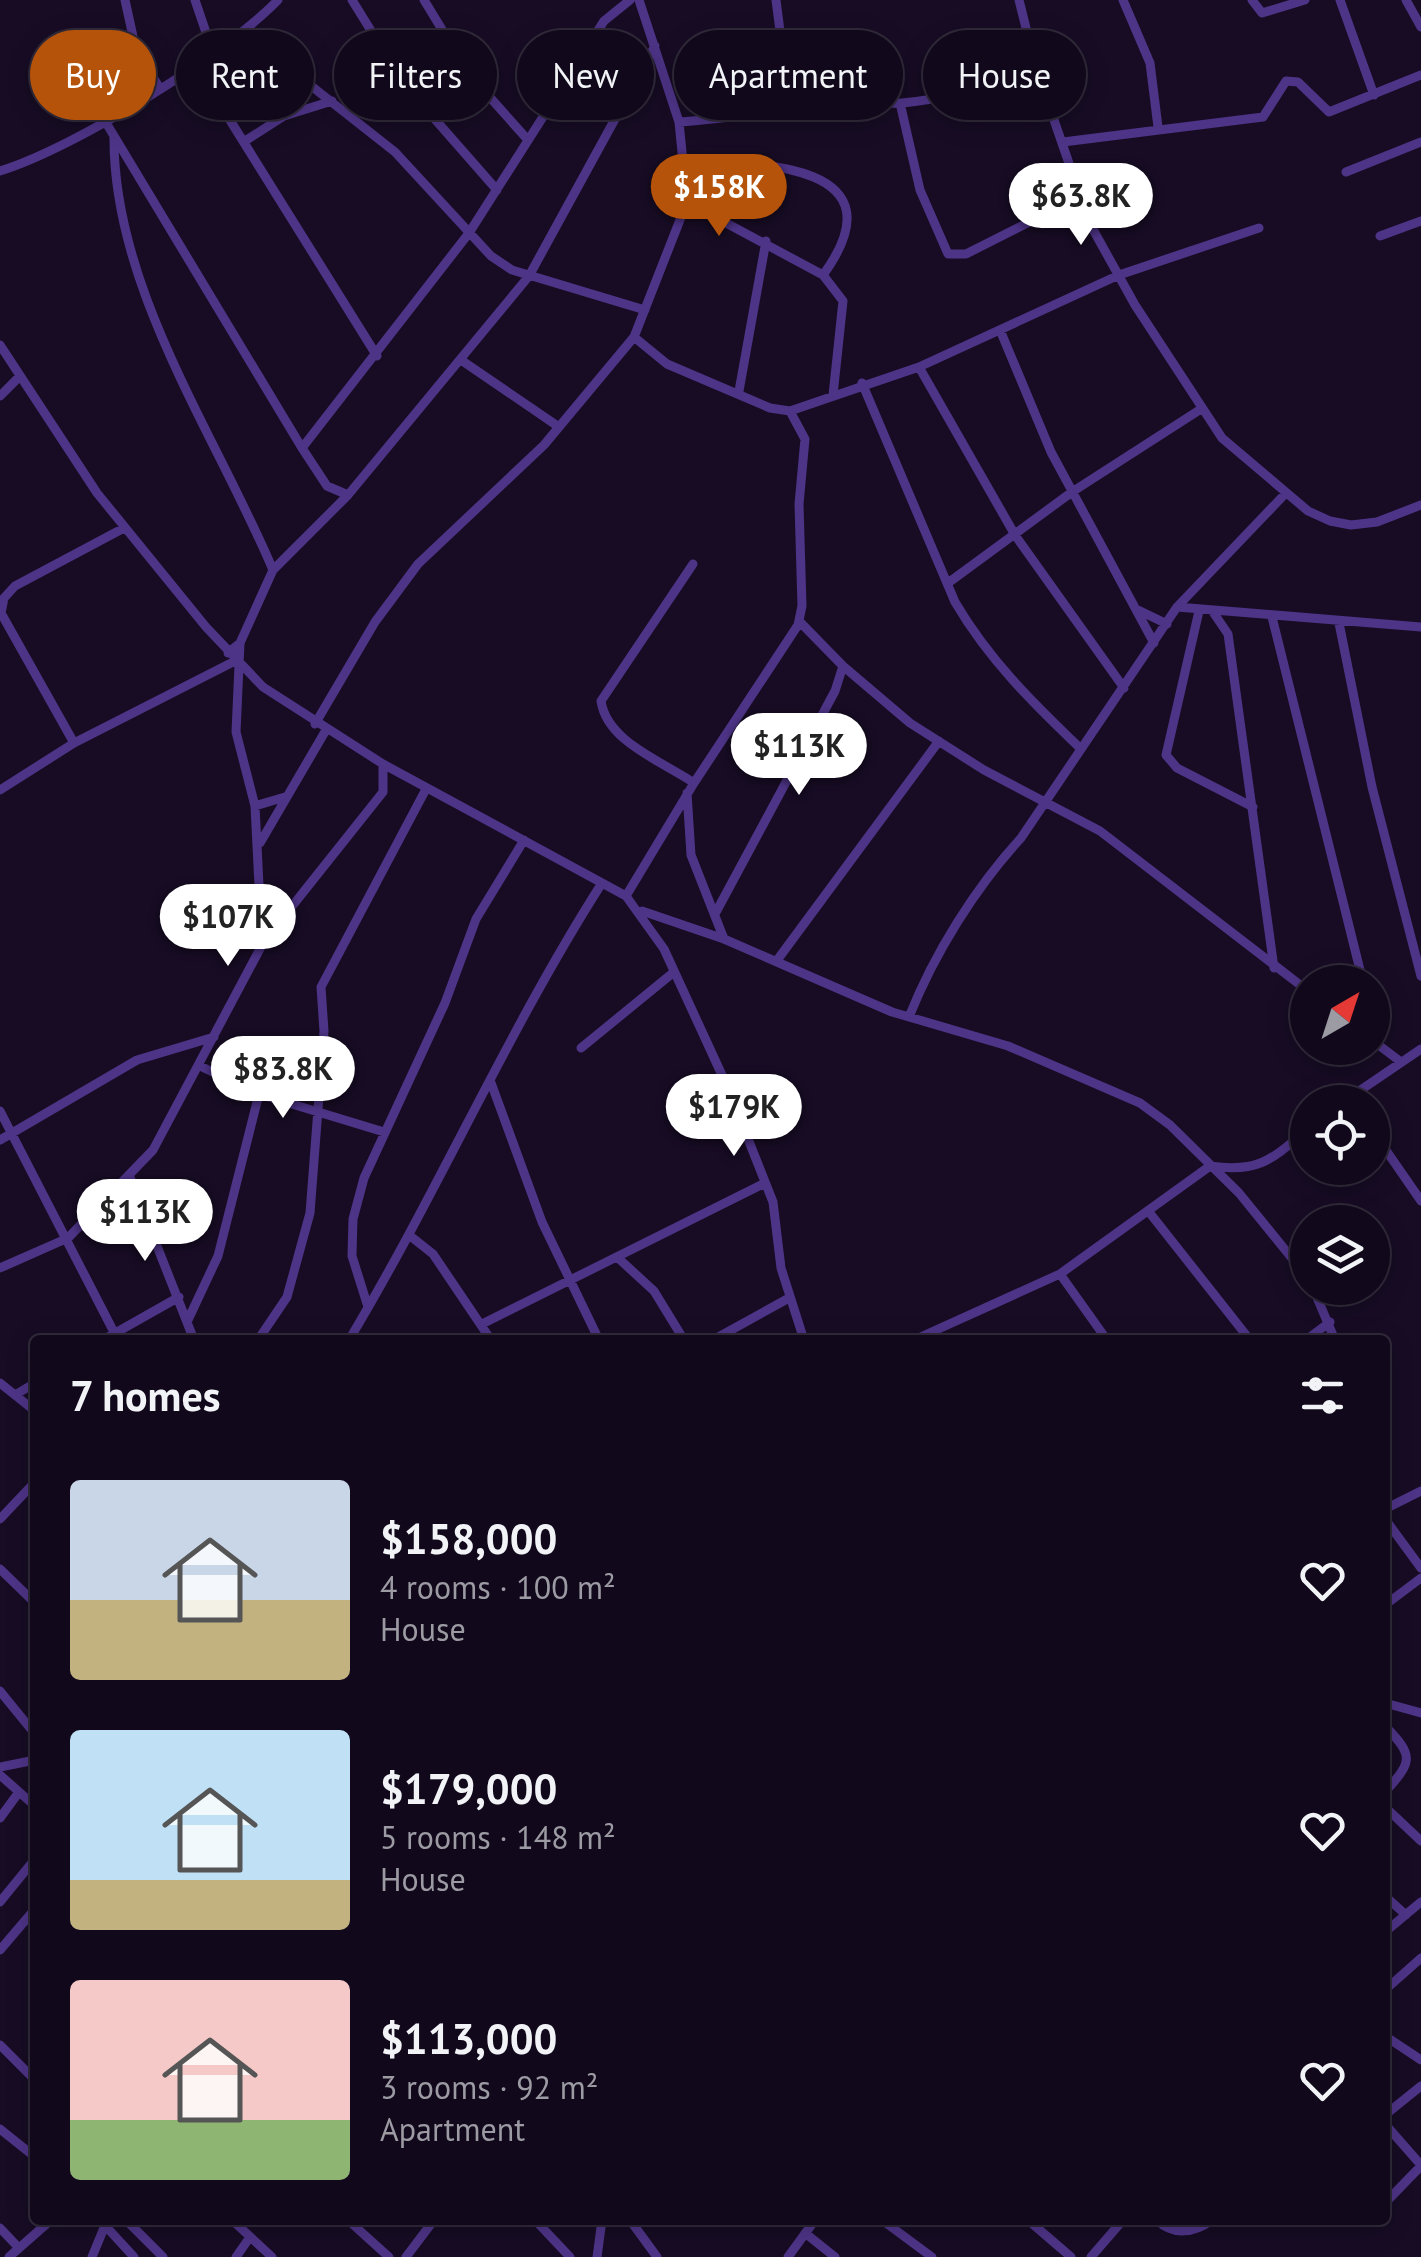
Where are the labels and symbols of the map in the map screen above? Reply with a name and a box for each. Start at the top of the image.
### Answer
pin: $158K [649,154,789,239]
pin: $63.8K [1000,163,1162,248]
pin: $113K [729,713,869,798]
pin: $107K [158,884,298,969]
north arrow [1290,965,1390,1065]
pin: $83.8K [202,1036,364,1121]
pin: $179K [664,1074,804,1159]
pin: $113K [75,1179,215,1264]

